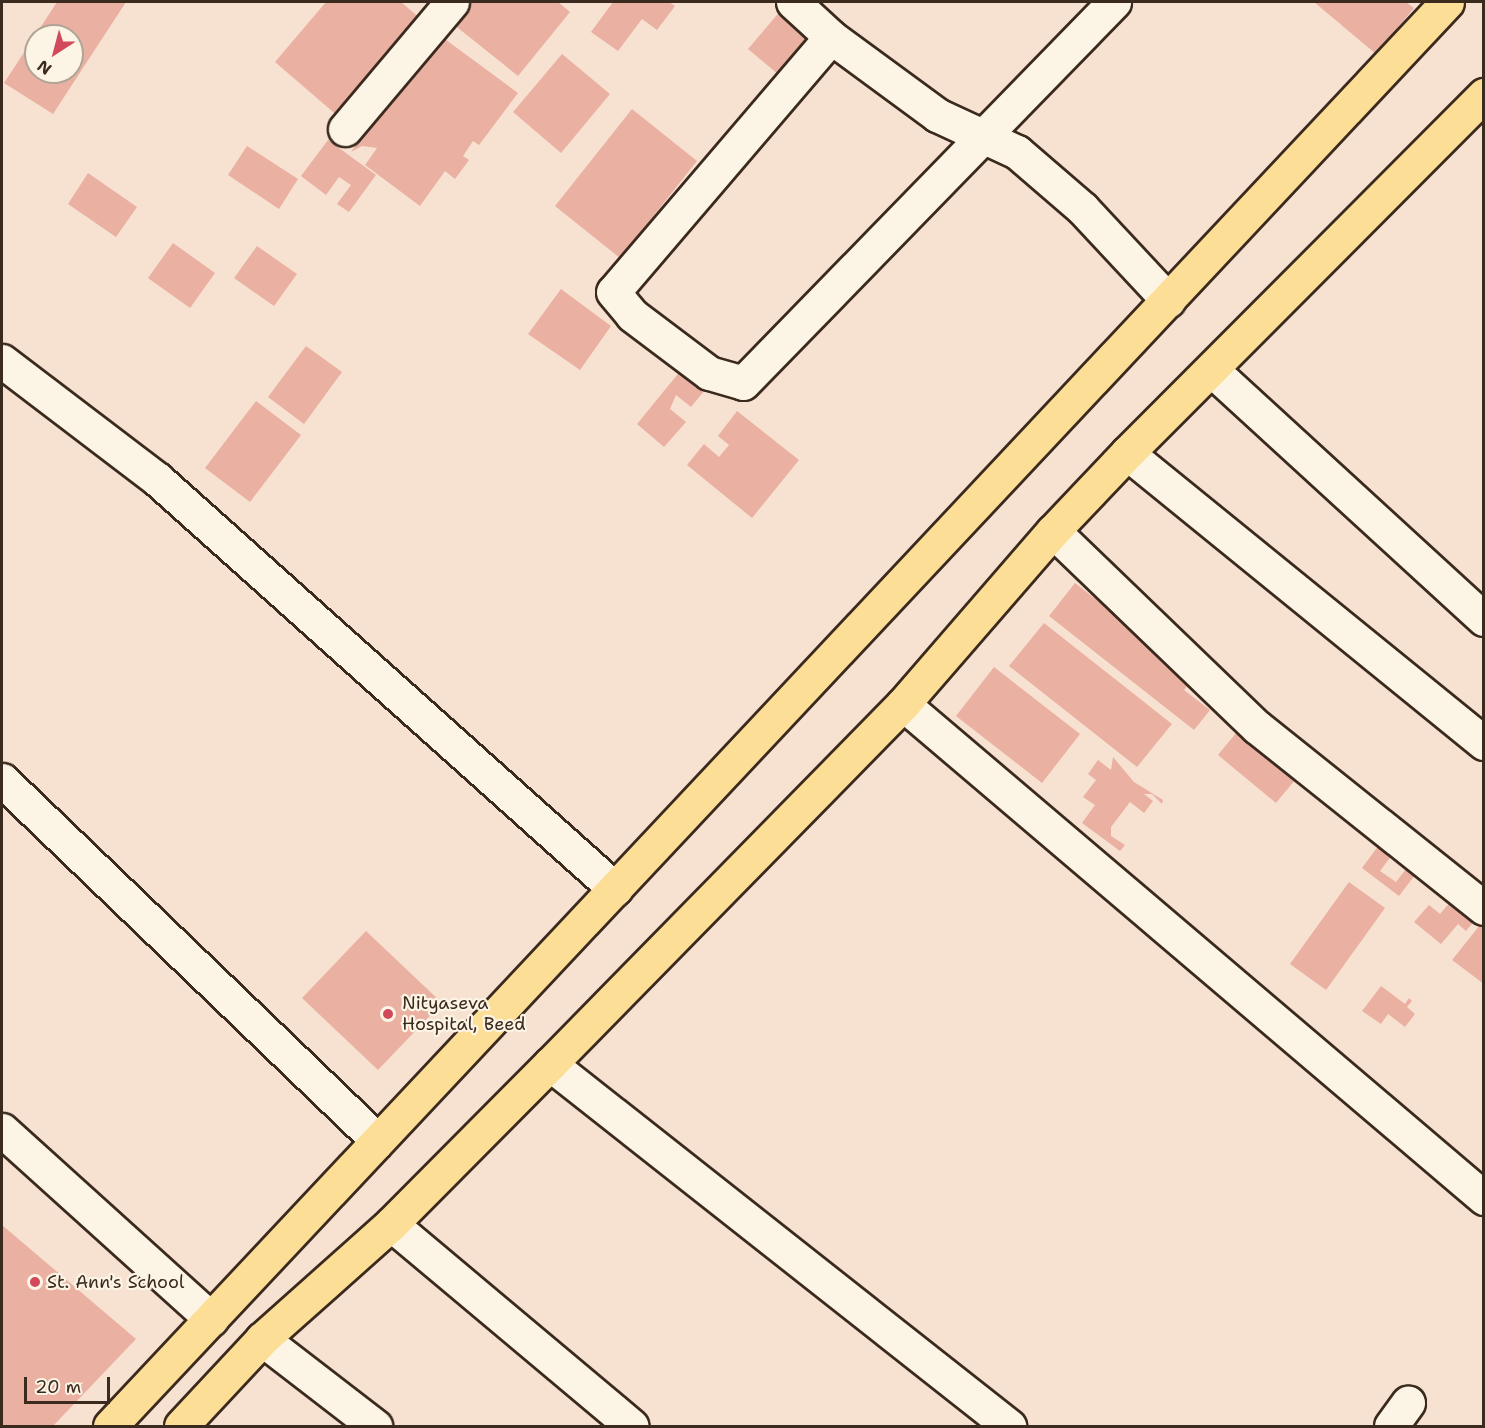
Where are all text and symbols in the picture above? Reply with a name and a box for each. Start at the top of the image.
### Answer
north arrow [24,24,84,84]
text: N [33,55,56,80]
place label: Nityaseva Hospital, Beed [402,993,526,1036]
marker: Nityaseva Hospital, Beed [379,1005,397,1023]
place label: St. Ann's School [47,1271,184,1293]
marker: St. Ann's School [28,1275,42,1289]
scale bar [27,1365,112,1403]
text: 20 m [35,1375,81,1399]

